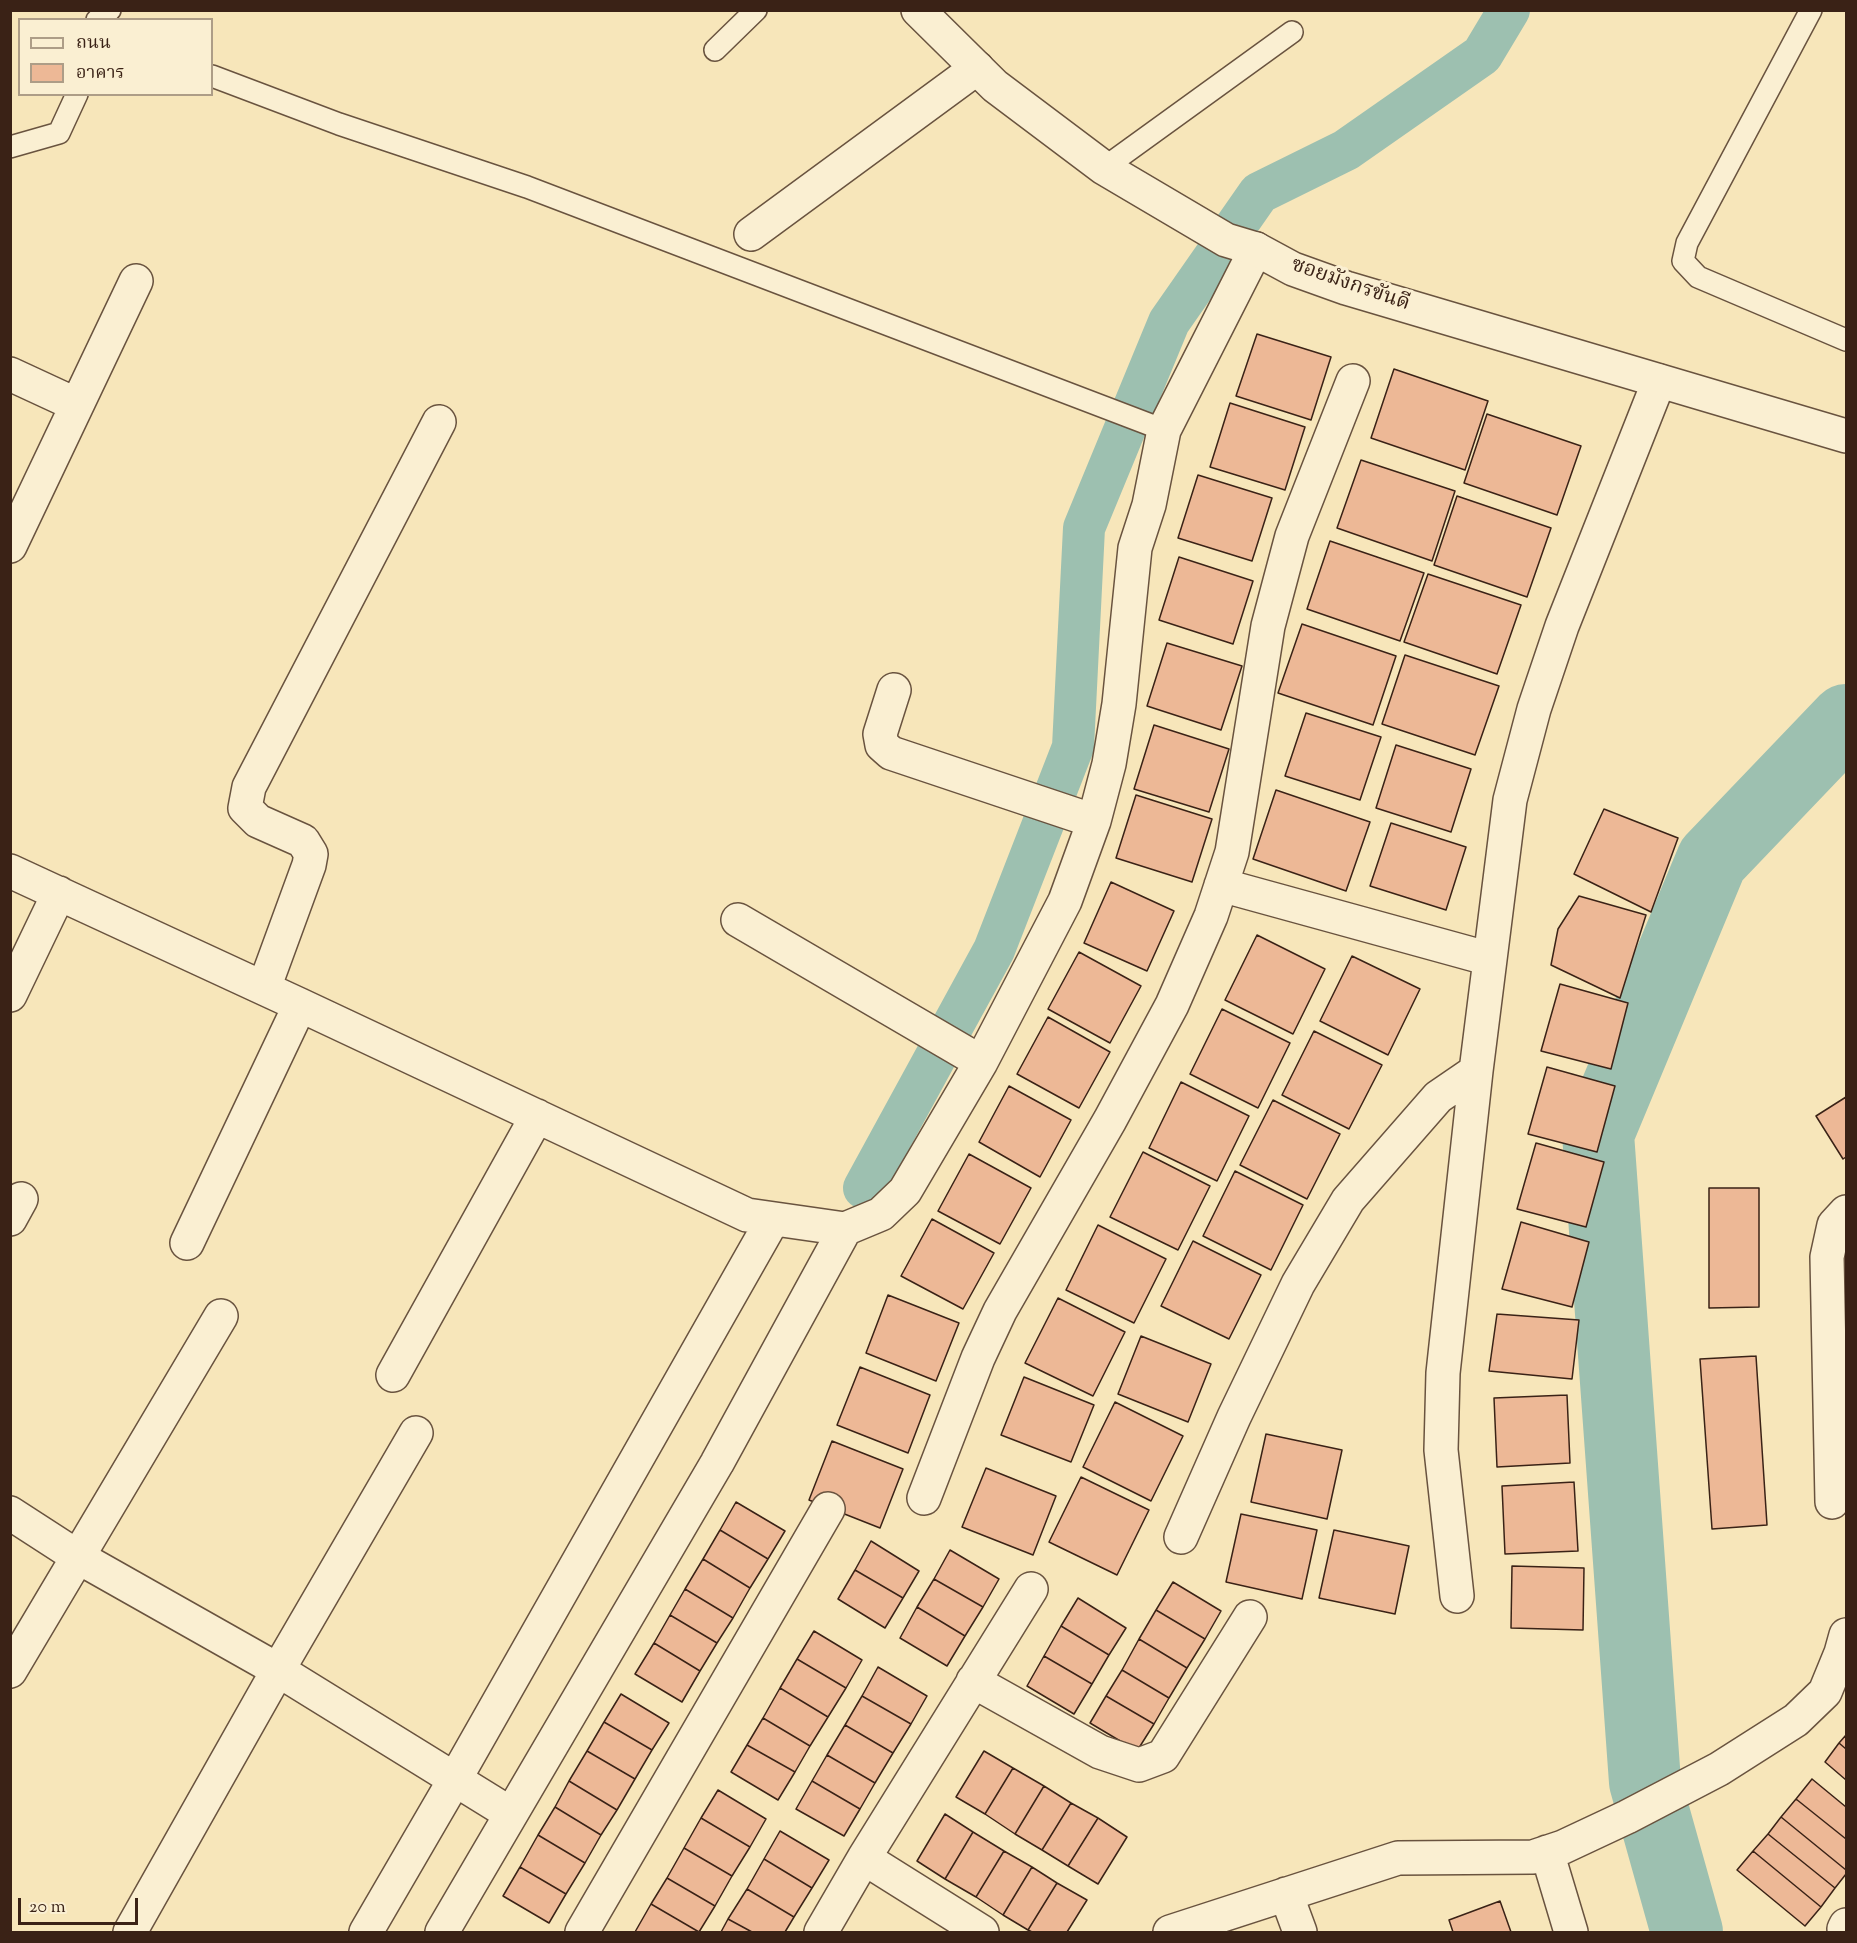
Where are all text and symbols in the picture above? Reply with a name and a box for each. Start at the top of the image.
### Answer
legend [18,18,213,96]
text: ถนน [76,31,111,57]
text: อาคาร [76,61,125,87]
street label: ซอยมังกรขันดี [1287,254,1413,318]
scale bar [21,1886,141,1924]
text: 20 m [29,1895,66,1921]

